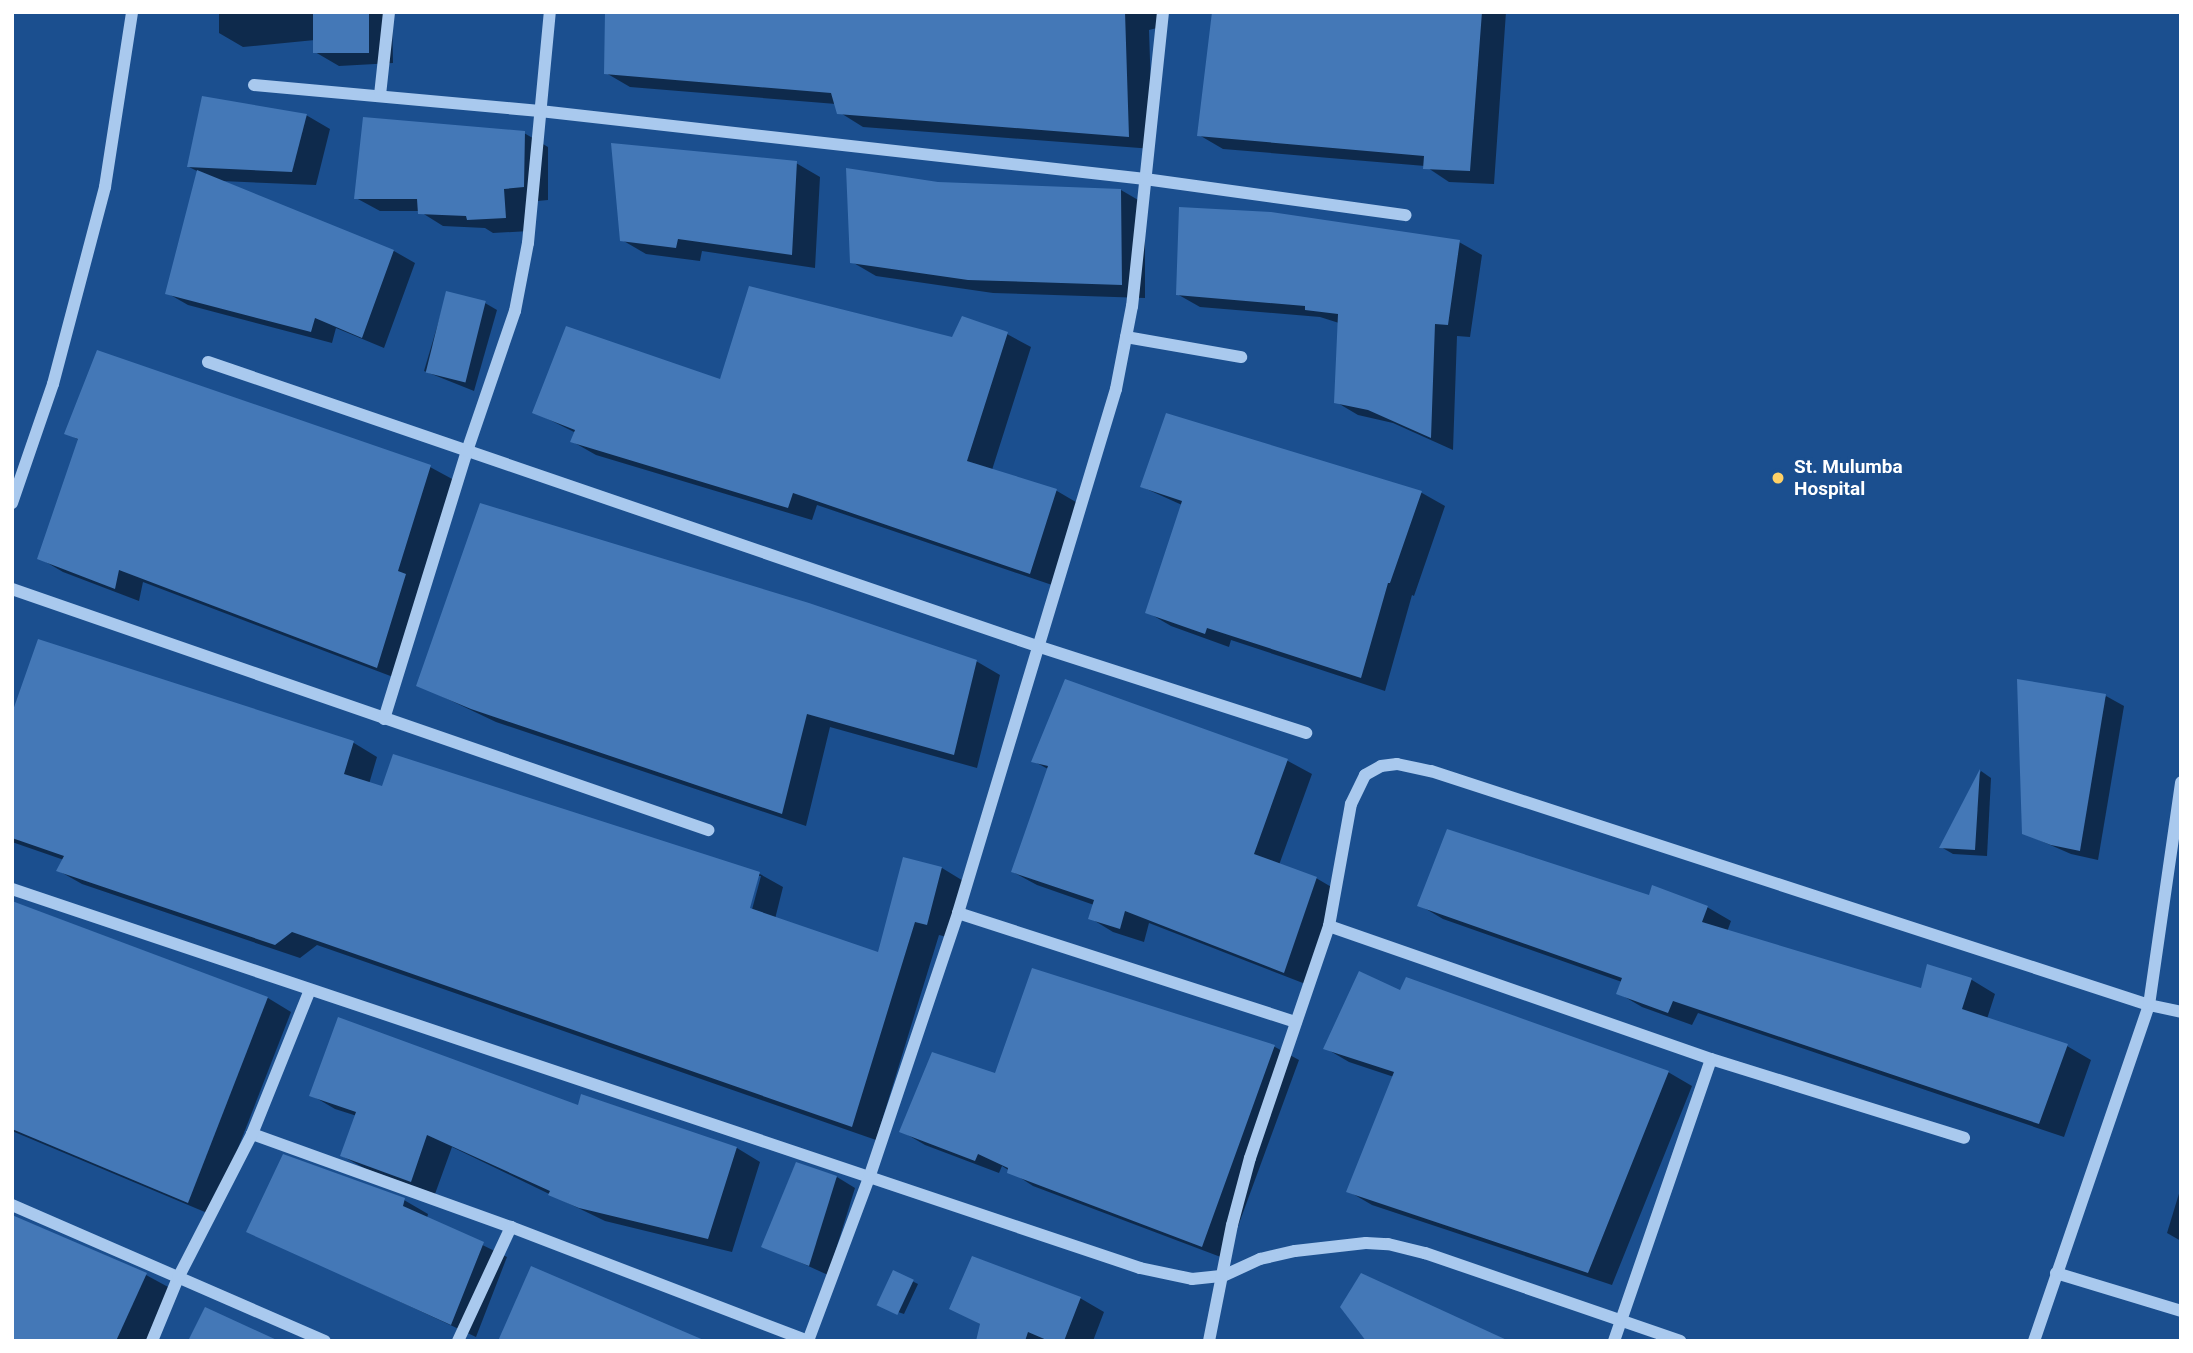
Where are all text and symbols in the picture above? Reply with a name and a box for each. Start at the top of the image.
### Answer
place label: St. Mulumba Hospital [1794,456,1903,500]
marker: St. Mulumba Hospital [1768,468,1788,488]

